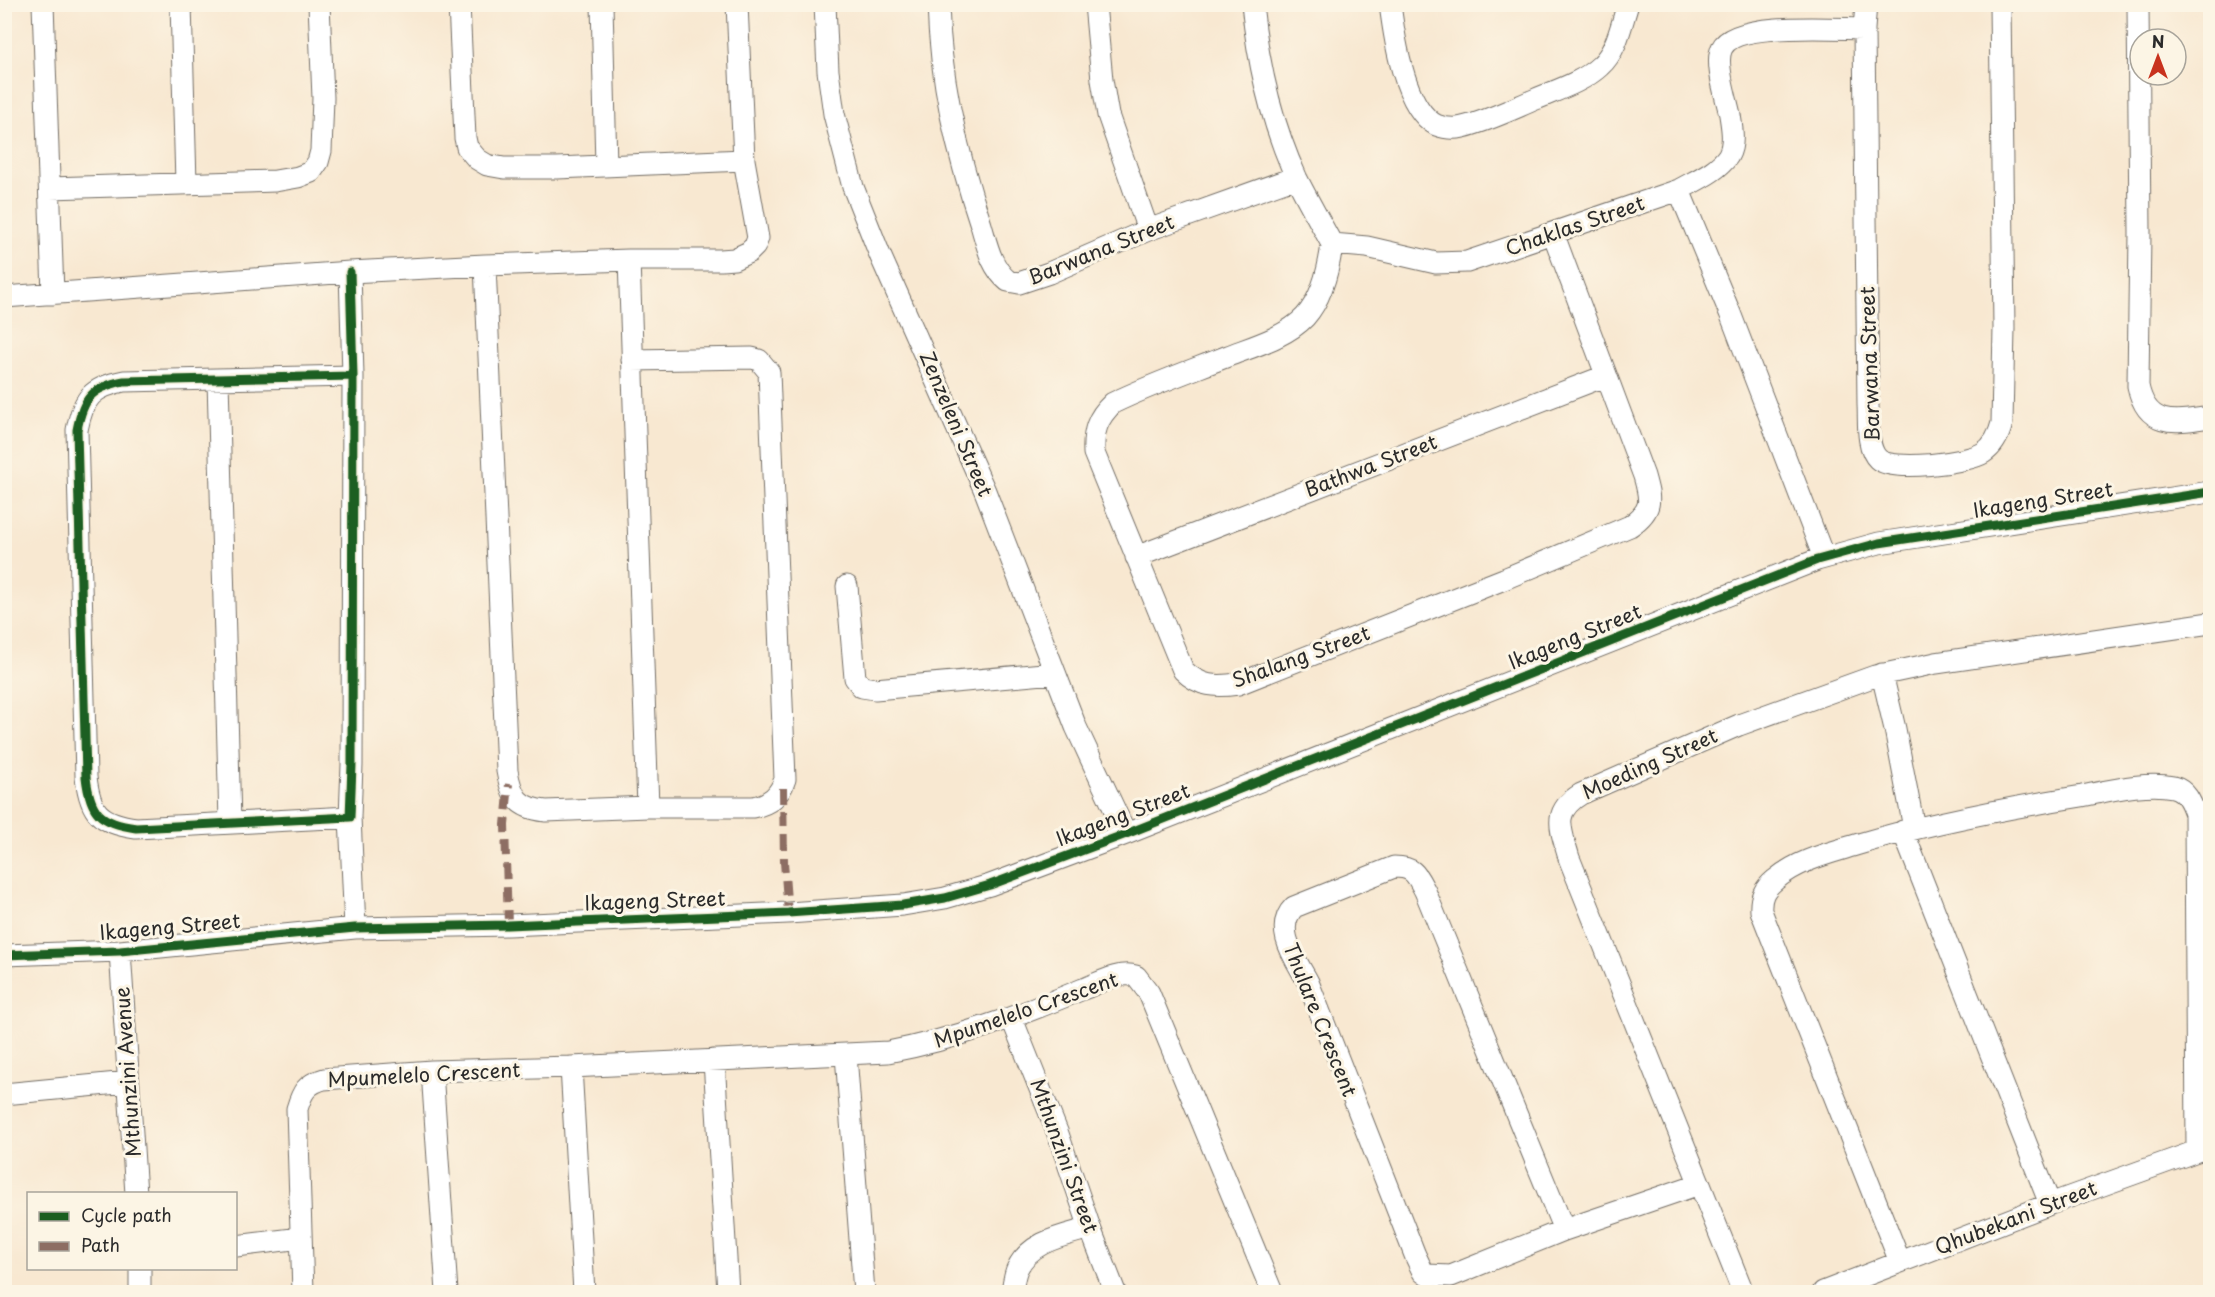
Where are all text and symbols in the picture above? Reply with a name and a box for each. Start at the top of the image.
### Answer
north arrow [2128,27,2188,87]
text: N [2152,29,2164,53]
street label: Chaklas Street [1501,187,1648,263]
street label: Barwana Street [1023,206,1178,292]
street label: Barwana Street [1851,286,1887,442]
street label: Zenzeleni Street [913,346,1001,501]
street label: Bathwa Street [1300,426,1441,504]
street label: Ikageng Street [1971,473,2115,525]
street label: Ikageng Street [1504,596,1646,676]
street label: Shalang Street [1227,617,1374,695]
street label: Moeding Street [1577,720,1722,806]
street label: Ikageng Street [1051,775,1194,853]
street label: Ikageng Street [584,883,726,917]
street label: Ikageng Street [98,905,241,947]
street label: Thulare Crescent [1276,938,1365,1101]
street label: Mpumelelo Crescent [930,963,1122,1055]
street label: Mthunzini Avenue [106,986,148,1158]
street label: Mpumelelo Crescent [327,1054,521,1094]
street label: Mthunzini Street [1023,1074,1107,1237]
street label: Qhubekani Street [1930,1172,2101,1262]
legend [27,1192,237,1270]
text: Cycle path [81,1201,172,1228]
text: Path [81,1231,120,1258]

